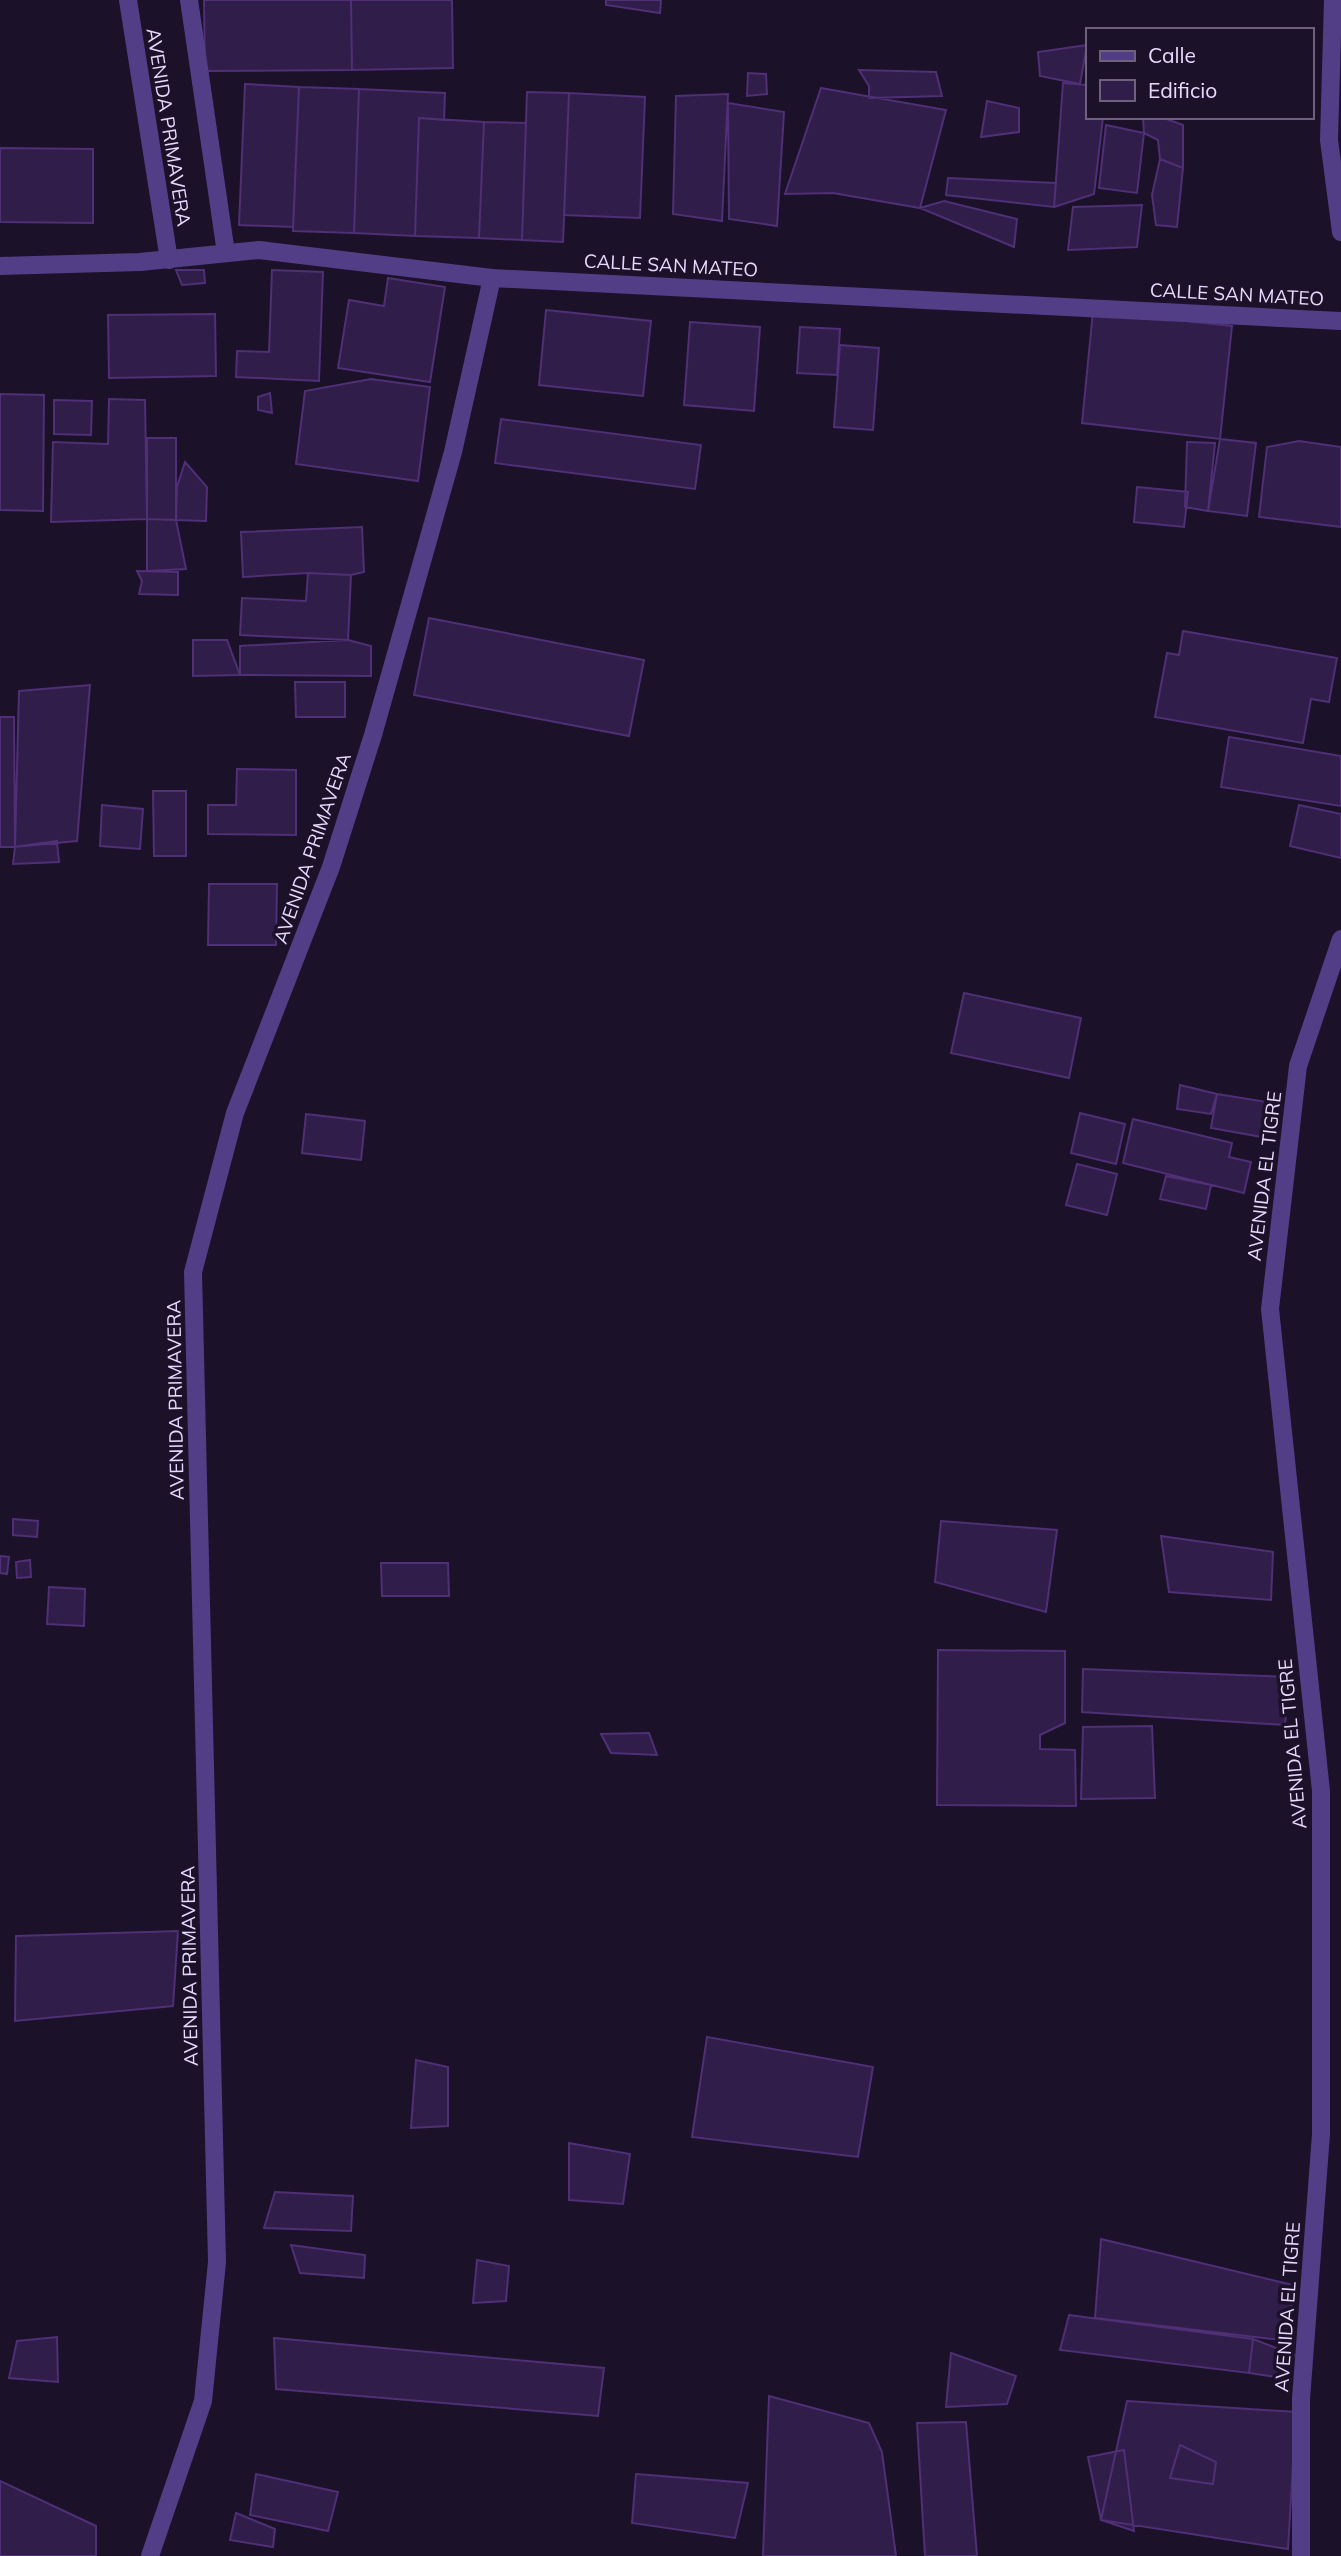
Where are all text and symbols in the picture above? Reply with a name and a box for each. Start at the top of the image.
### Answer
street label: AVENIDA PRIMAVERA [141,26,197,228]
legend [1086,28,1313,119]
text: Calle [1148,42,1196,68]
text: Edificio [1148,77,1217,103]
street label: CALLE SAN MATEO [583,248,759,282]
street label: CALLE SAN MATEO [1149,277,1325,311]
street label: AVENIDA PRIMAVERA [268,749,356,947]
street label: AVENIDA EL TIGRE [1242,1090,1286,1262]
street label: AVENIDA PRIMAVERA [161,1300,189,1500]
street label: AVENIDA EL TIGRE [1273,1658,1311,1830]
street label: AVENIDA PRIMAVERA [175,1866,203,2066]
street label: AVENIDA EL TIGRE [1269,2221,1305,2393]

